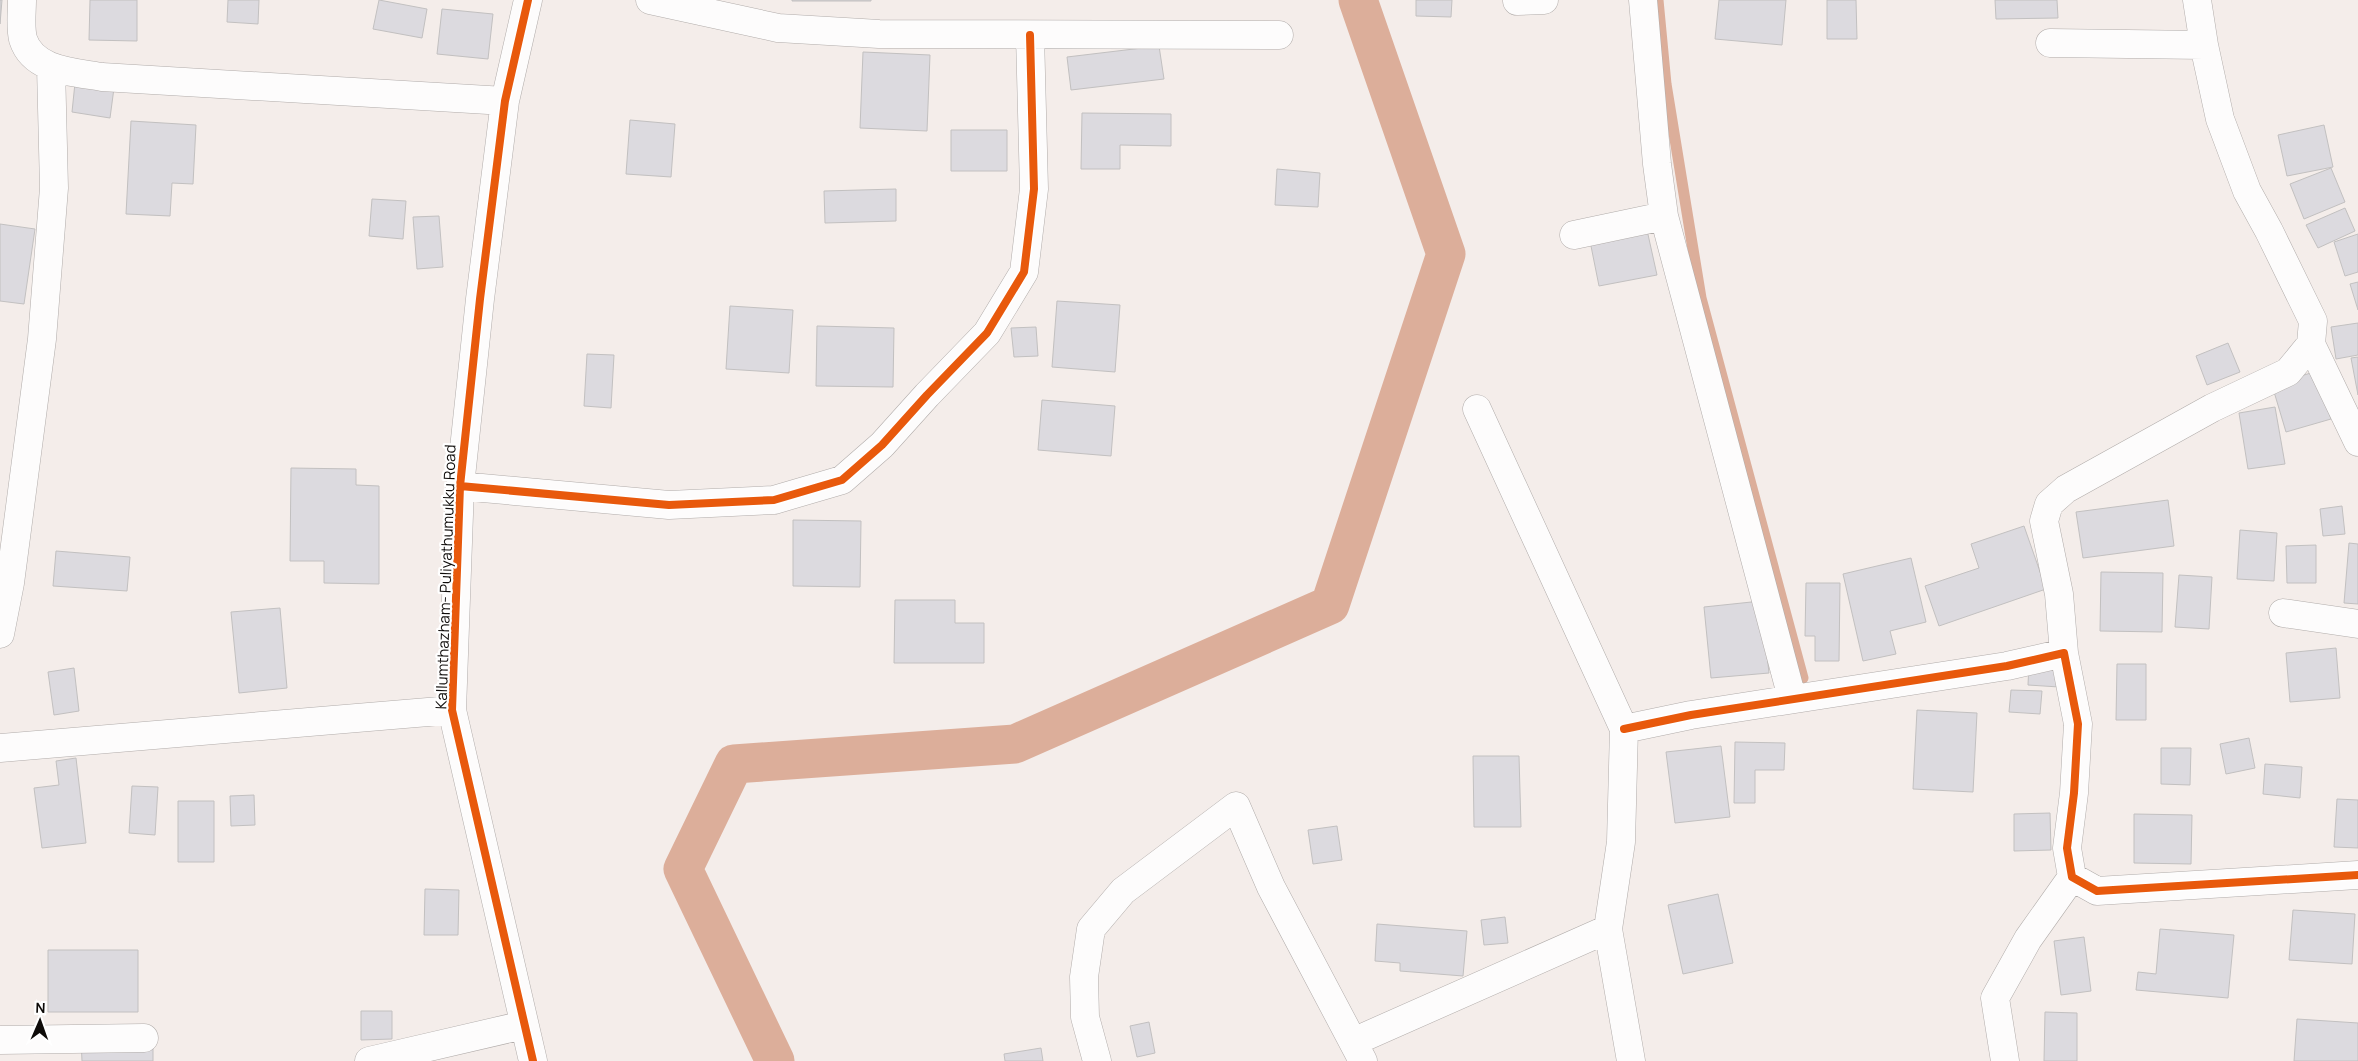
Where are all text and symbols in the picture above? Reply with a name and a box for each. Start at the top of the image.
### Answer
street label: Kallumthazham- Puliyathumukku Road [430,444,461,710]
north arrow [15,996,65,1046]
text: N [35,998,46,1017]

